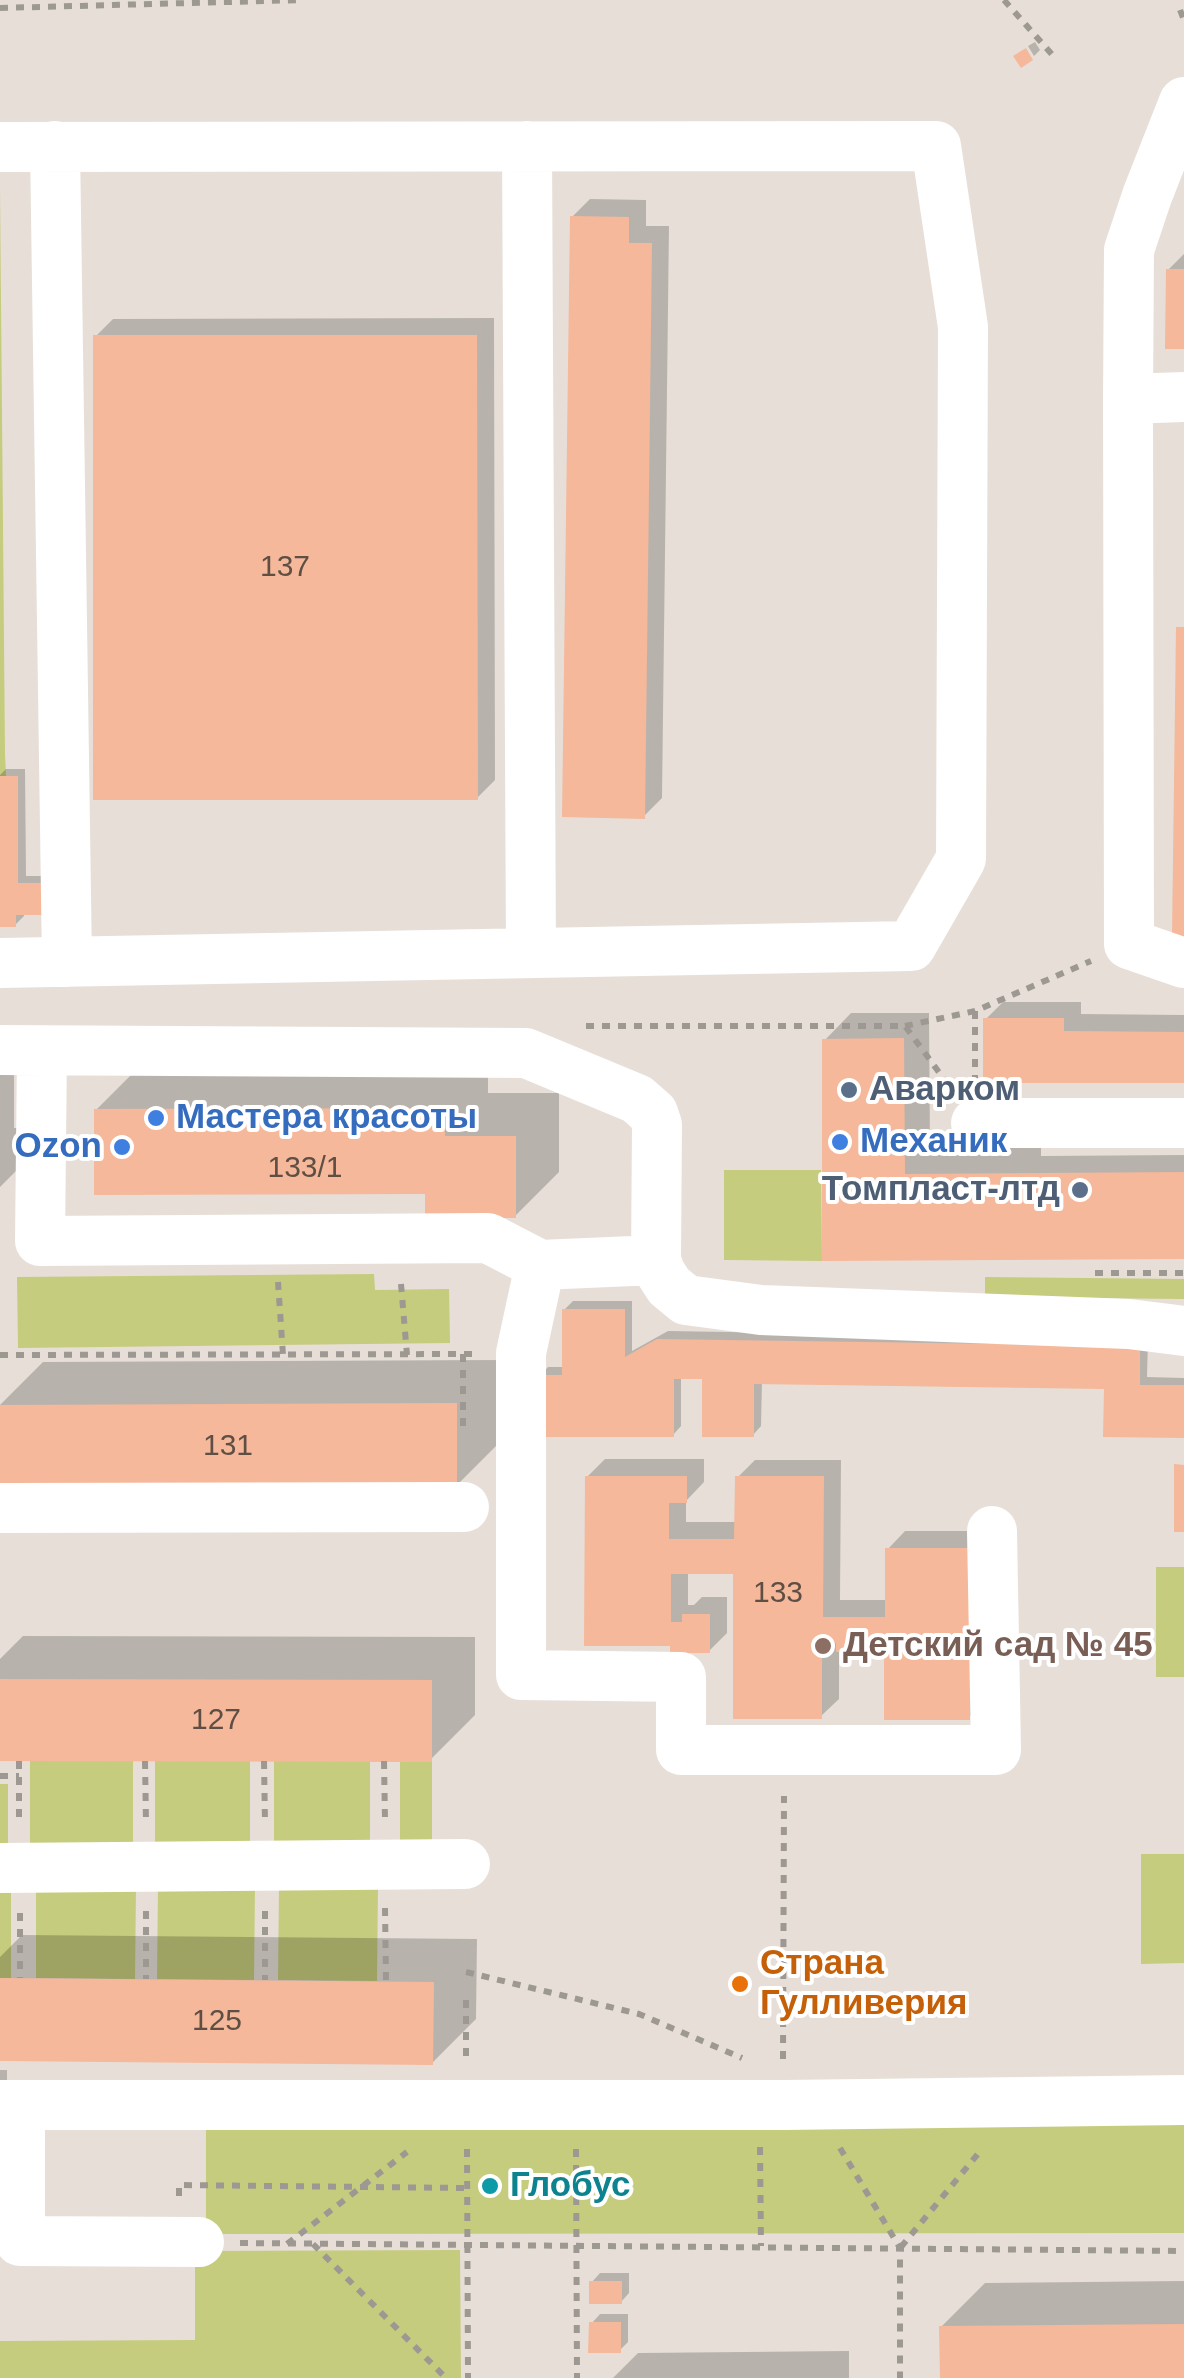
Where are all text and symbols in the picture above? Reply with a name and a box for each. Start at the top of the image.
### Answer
house number: 137 [260,550,310,586]
place label: Аварком [869,1069,1020,1111]
marker: Аварком [838,1079,860,1101]
place label: Мастера красоты [176,1097,477,1139]
marker: Мастера красоты [145,1107,167,1129]
place label: Механик [860,1121,1007,1163]
place label: Ozon [15,1126,102,1168]
marker: Механик [829,1131,851,1153]
marker: Ozon [111,1136,133,1158]
house number: 133/1 [267,1151,343,1187]
place label: Томпласт-лтд [822,1169,1060,1211]
marker: Томпласт-лтд [1069,1179,1091,1201]
house number: 131 [203,1429,253,1465]
house number: 133 [753,1576,803,1612]
place label: Детский сад № 45 [843,1625,1153,1667]
marker: Детский сад № 45 [812,1635,834,1657]
house number: 127 [191,1703,241,1739]
place label: Страна Гулливерия [760,1943,967,2025]
marker: Страна Гулливерия [729,1973,751,1995]
house number: 125 [192,2004,242,2040]
place label: Глобус [510,2165,630,2207]
marker: Глобус [479,2175,501,2197]

